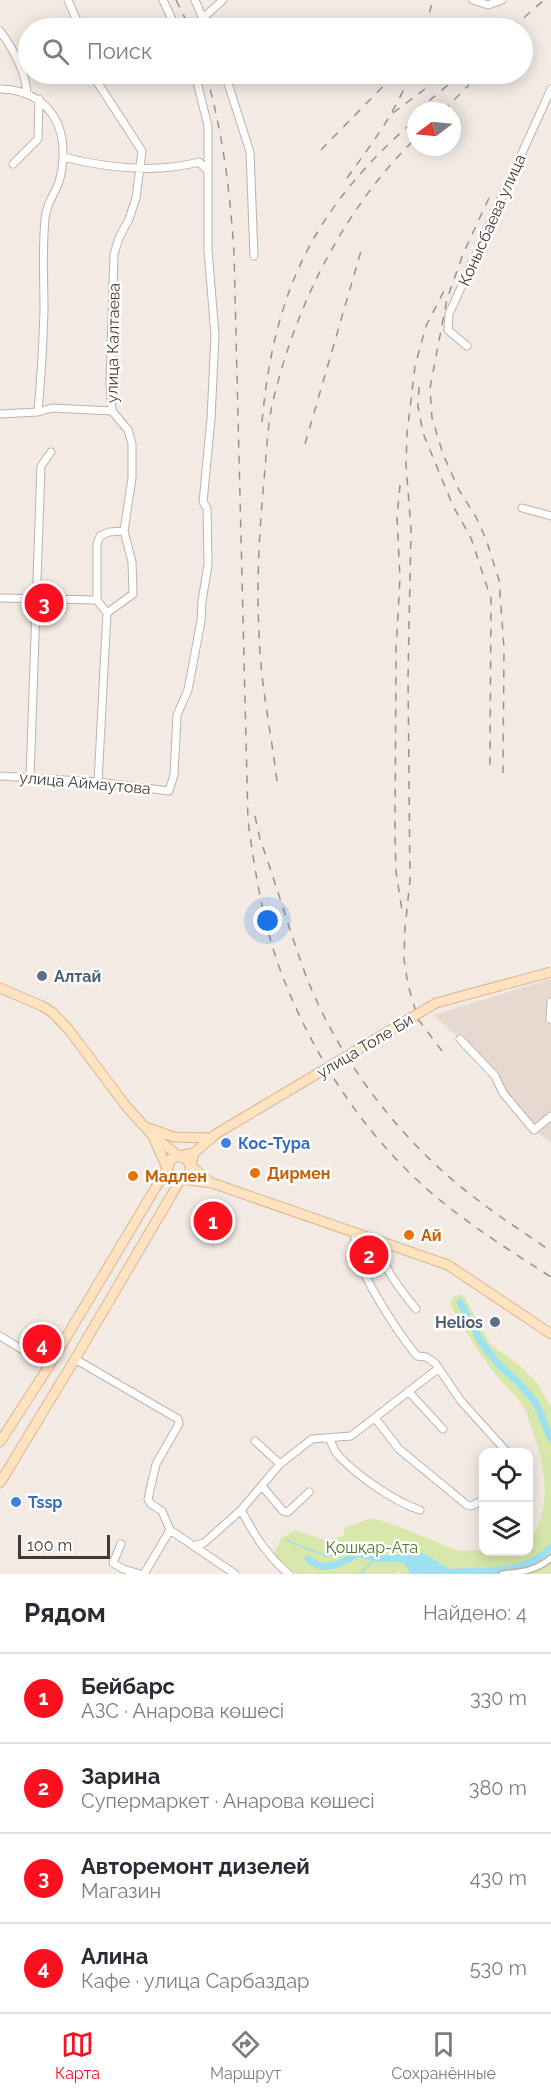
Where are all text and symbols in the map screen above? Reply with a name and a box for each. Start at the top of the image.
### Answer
search box [18,18,533,84]
icon: search [39,35,72,68]
text: Поиск [87,38,152,64]
north arrow [407,102,461,156]
street label: Конысбаева улица [454,151,530,289]
street label: улица Калтаева [102,283,124,403]
pin: 3 [24,580,63,626]
street label: улица Аймаутова [18,768,152,798]
your location [253,906,282,935]
place label: Алтай [54,967,101,986]
marker: Алтай [35,969,49,983]
street label: улица Толе Би [313,1010,417,1082]
place label: Кос-Тура [238,1134,310,1153]
marker: Кос-Тура [219,1136,233,1150]
place label: Дирмен [267,1164,331,1183]
marker: Дирмен [248,1166,262,1180]
place label: Мадлен [145,1167,207,1186]
marker: Мадлен [126,1169,140,1183]
pin: 1 [194,1198,232,1244]
place label: Ай [421,1226,442,1245]
marker: Ай [402,1228,416,1242]
pin: 2 [350,1232,388,1278]
place label: Helios [435,1313,483,1332]
marker: Helios [488,1315,502,1329]
pin: 4 [22,1322,62,1366]
map controls [479,1448,533,1556]
button: locate [479,1448,533,1502]
place label: Tssp [28,1493,62,1512]
marker: Tssp [9,1495,23,1509]
button: layers [479,1502,533,1556]
scale bar [18,1532,110,1560]
text: 100 m [27,1536,72,1555]
park label: Қошқар-Ата [326,1538,418,1557]
text: Рядом [24,1598,106,1628]
text: Найдено: 4 [423,1601,527,1625]
text: Бейбарс [81,1673,175,1699]
text: 1 [39,1686,48,1710]
text: 330 m [470,1686,527,1710]
text: АЗС · Анарова көшесі [81,1699,284,1723]
text: Зарина [81,1763,160,1789]
text: 2 [38,1776,49,1800]
text: 380 m [469,1776,527,1800]
text: Супермаркет · Анарова көшесі [81,1789,375,1813]
text: Авторемонт дизелей [81,1853,310,1879]
text: 3 [38,1866,49,1890]
text: 430 m [470,1866,527,1890]
text: Магазин [81,1879,161,1903]
text: Алина [81,1943,148,1969]
text: 4 [38,1956,49,1980]
text: 530 m [470,1956,527,1980]
text: Кафе · улица Сарбаздар [81,1969,309,1993]
tab: Карта [55,2028,100,2083]
tab: Маршрут [210,2028,281,2083]
tab: Сохранённые [391,2028,496,2083]

